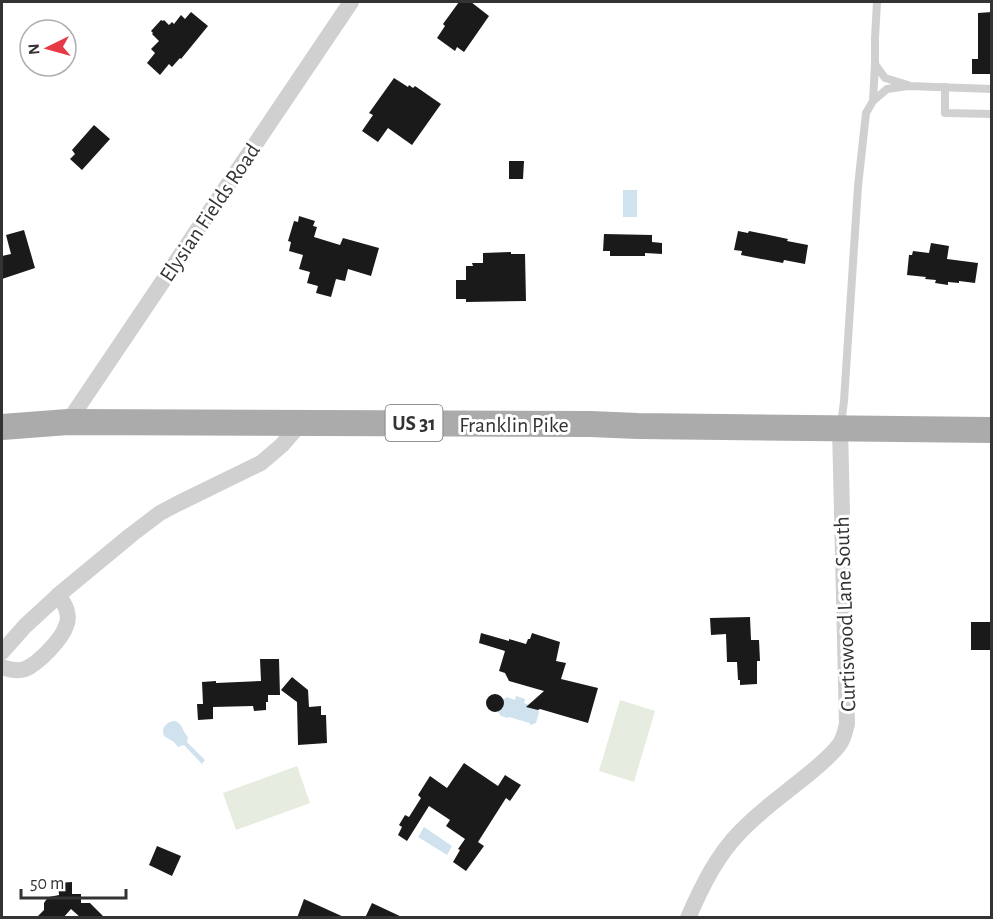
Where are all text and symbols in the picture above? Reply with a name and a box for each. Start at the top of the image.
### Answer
north arrow [18,18,78,78]
text: N [26,43,43,55]
street label: Elysian Fields Road [156,140,264,286]
road number: US 31 [386,405,442,441]
street label: Franklin Pike [459,414,569,436]
street label: Curtiswood Lane South [831,516,859,712]
scale bar [21,862,126,900]
text: 50 m [30,875,64,893]

